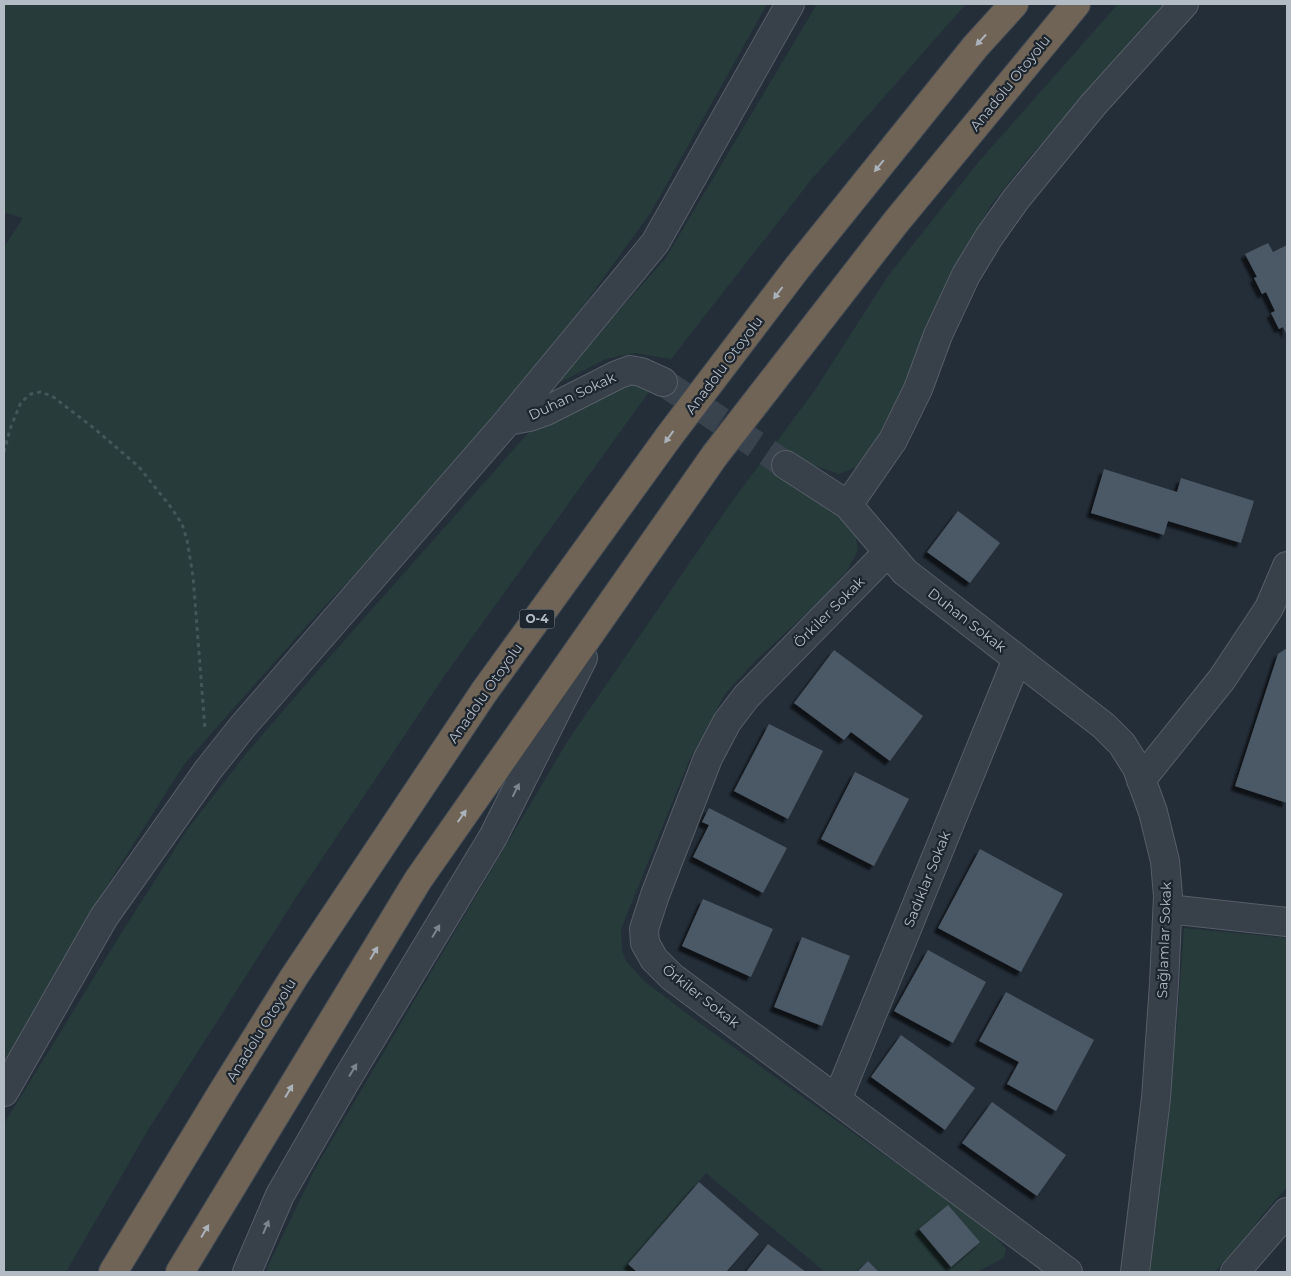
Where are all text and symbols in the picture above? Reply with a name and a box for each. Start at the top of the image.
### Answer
street label: Anadolu Otoyolu [966,31,1054,135]
one-way arrow [975,33,987,45]
one-way arrow [874,159,885,172]
one-way arrow [773,286,783,300]
street label: Anadolu Otoyolu [681,312,767,418]
street label: Duhan Sokak [526,368,619,424]
one-way arrow [664,430,674,444]
street label: Örkiler Sokak [790,572,869,651]
street label: Duhan Sokak [924,584,1010,656]
road number: O-4 [520,610,554,628]
street label: Anadolu Otoyolu [444,640,526,746]
one-way arrow [512,782,521,797]
one-way arrow [457,809,467,823]
street label: Sadıklar Sokak [900,828,955,930]
street label: Sağlamlar Sokak [1153,881,1175,999]
one-way arrow [432,924,441,937]
one-way arrow [369,946,378,959]
street label: Örkiler Sokak [659,960,744,1032]
street label: Anadolu Otoyolu [222,975,300,1085]
one-way arrow [348,1064,357,1077]
one-way arrow [285,1085,294,1098]
one-way arrow [262,1220,270,1234]
one-way arrow [201,1224,210,1237]

